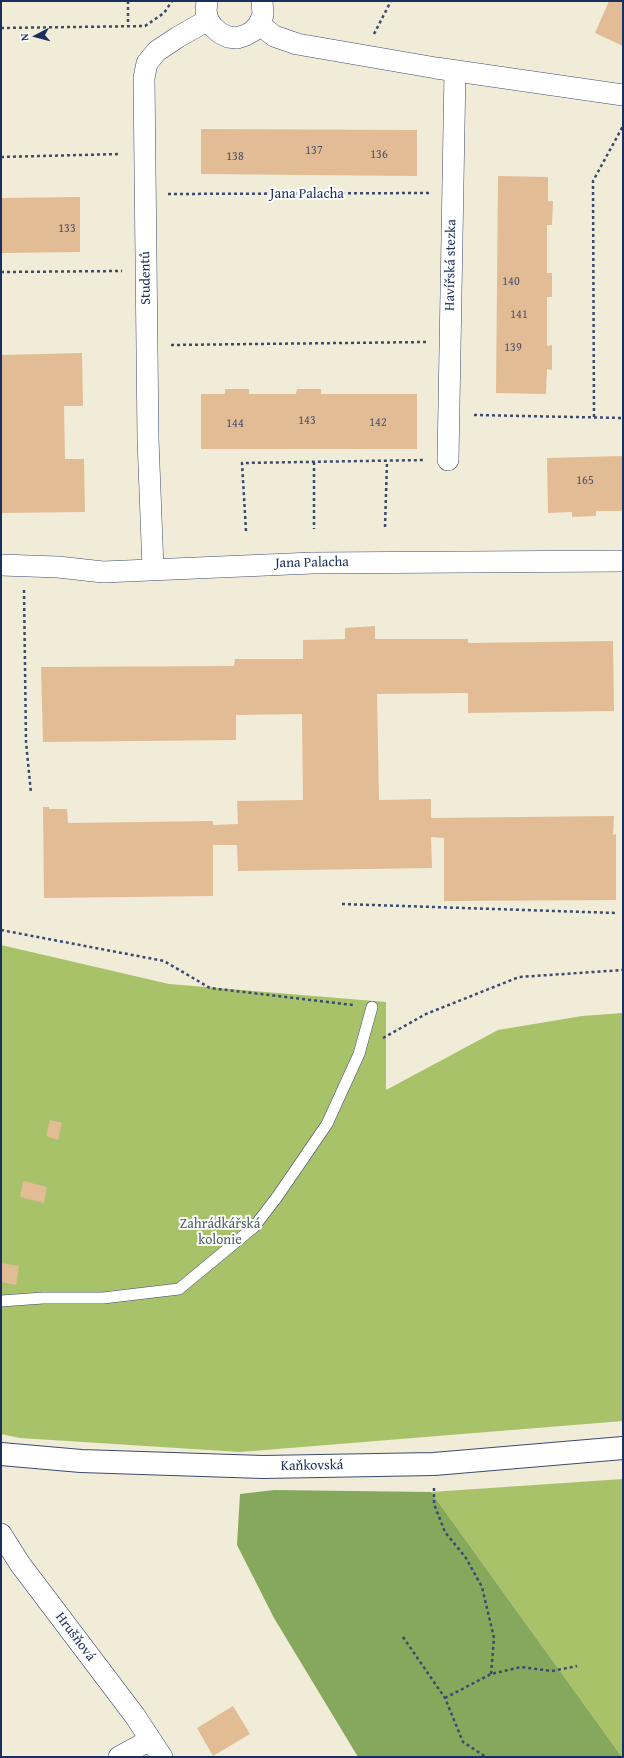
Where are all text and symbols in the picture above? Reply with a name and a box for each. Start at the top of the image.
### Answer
north arrow [16,16,56,56]
text: N [16,33,32,42]
house number: 137 [305,144,323,158]
house number: 136 [370,148,388,162]
house number: 138 [226,150,244,164]
street label: Jana Palacha [270,186,344,202]
street label: Havířská stezka [442,219,460,311]
house number: 133 [58,222,76,236]
street label: Studentů [137,251,155,305]
house number: 140 [502,275,520,289]
house number: 141 [510,308,528,322]
house number: 139 [504,341,522,355]
house number: 143 [298,414,316,428]
house number: 142 [369,416,387,430]
house number: 144 [226,417,244,431]
house number: 165 [576,474,594,488]
street label: Jana Palacha [275,554,349,572]
park label: Zahrádkářská kolonie [180,1216,260,1248]
street label: Kaňkovská [281,1457,343,1475]
street label: Hrušňová [51,1609,99,1665]

